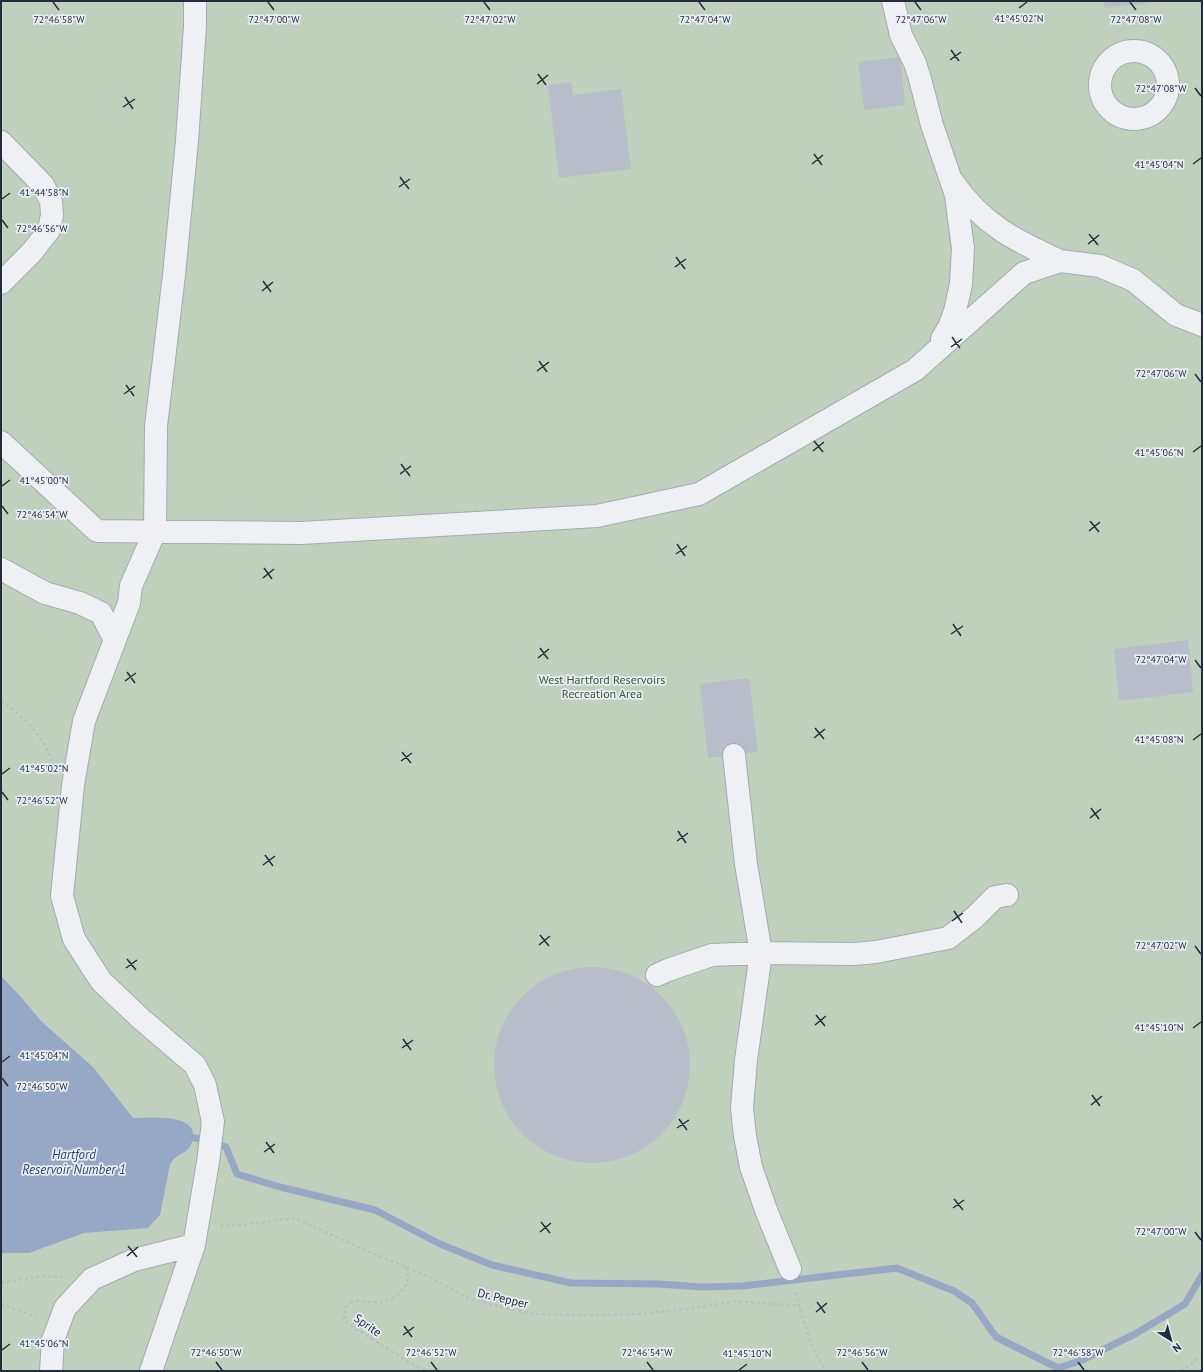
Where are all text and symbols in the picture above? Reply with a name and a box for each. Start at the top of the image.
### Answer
text: 41°45'02"N [994,12,1044,25]
text: 72°46'58"W [33,13,85,26]
text: 72°47'00"W [248,13,300,26]
text: 72°47'02"W [464,13,516,26]
text: 72°47'04"W [679,13,731,26]
text: 72°47'06"W [895,13,947,26]
text: 72°47'08"W [1110,13,1162,26]
text: 72°47'08"W [1135,82,1187,95]
text: 41°45'04"N [1134,158,1184,171]
text: 41°44'58"N [19,186,69,199]
text: 72°46'56"W [16,222,68,235]
text: 72°47'06"W [1135,367,1187,380]
text: 41°45'06"N [1134,446,1184,459]
text: 41°45'00"N [19,474,69,487]
text: 72°46'54"W [16,508,68,521]
text: 72°47'04"W [1135,653,1187,666]
park label: West Hartford Reservoirs Recreation Area [539,672,665,701]
text: 41°45'08"N [1134,733,1184,746]
text: 41°45'02"N [19,762,69,775]
text: 72°46'52"W [16,794,68,807]
text: 72°47'02"W [1135,939,1187,952]
text: 41°45'10"N [1134,1021,1184,1034]
text: 41°45'04"N [19,1049,69,1062]
text: 72°46'50"W [16,1080,68,1093]
water label: Hartford Reservoir Number 1 [22,1146,126,1178]
text: 72°47'00"W [1135,1225,1187,1238]
street label: Dr. Pepper [476,1285,530,1311]
street label: Sprite [351,1310,385,1340]
north arrow [1151,1320,1191,1360]
text: 41°45'06"N [19,1337,69,1350]
text: N [1170,1340,1184,1356]
text: 72°46'50"W [190,1346,242,1359]
text: 72°46'52"W [405,1346,457,1359]
text: 72°46'54"W [621,1346,673,1359]
text: 72°46'56"W [836,1346,888,1359]
text: 72°46'58"W [1052,1346,1104,1359]
text: 41°45'10"N [722,1347,772,1360]

